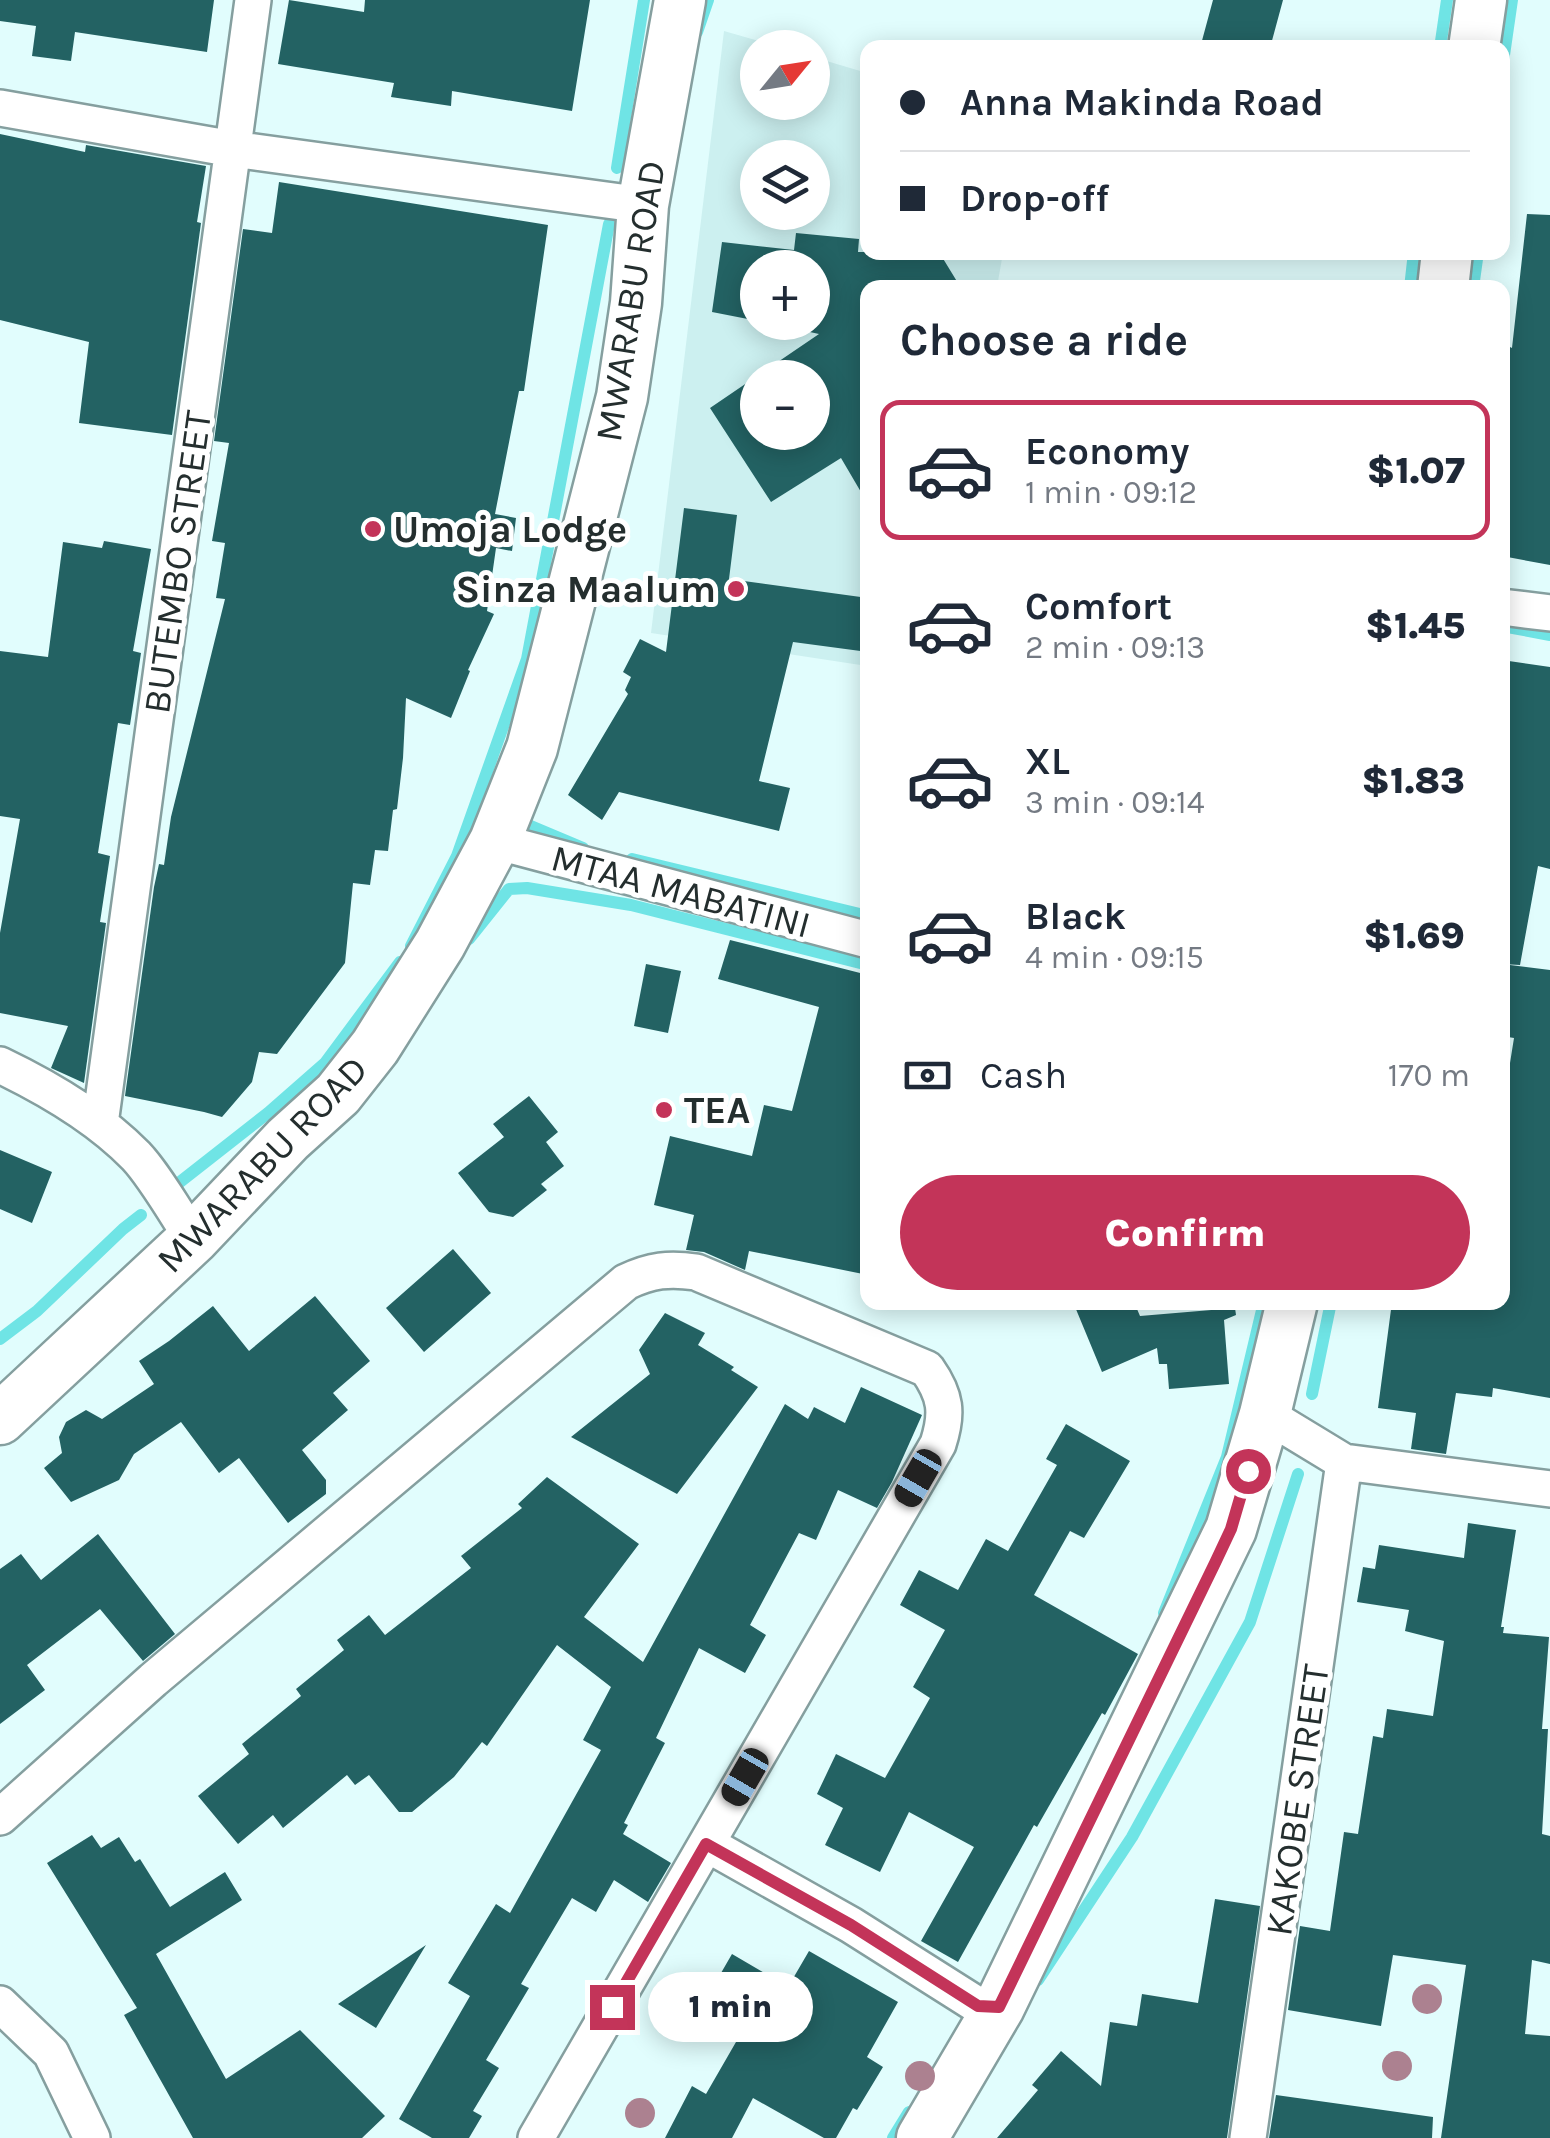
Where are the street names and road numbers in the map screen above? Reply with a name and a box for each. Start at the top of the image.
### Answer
street label: MWARABU ROAD [586,157,675,445]
street label: BUTEMBO STREET [134,408,221,716]
street label: MTAA MABATINI [546,835,815,948]
street label: MWARABU ROAD [148,1047,377,1282]
street label: KAKOBE STREET [1256,1662,1339,1939]

